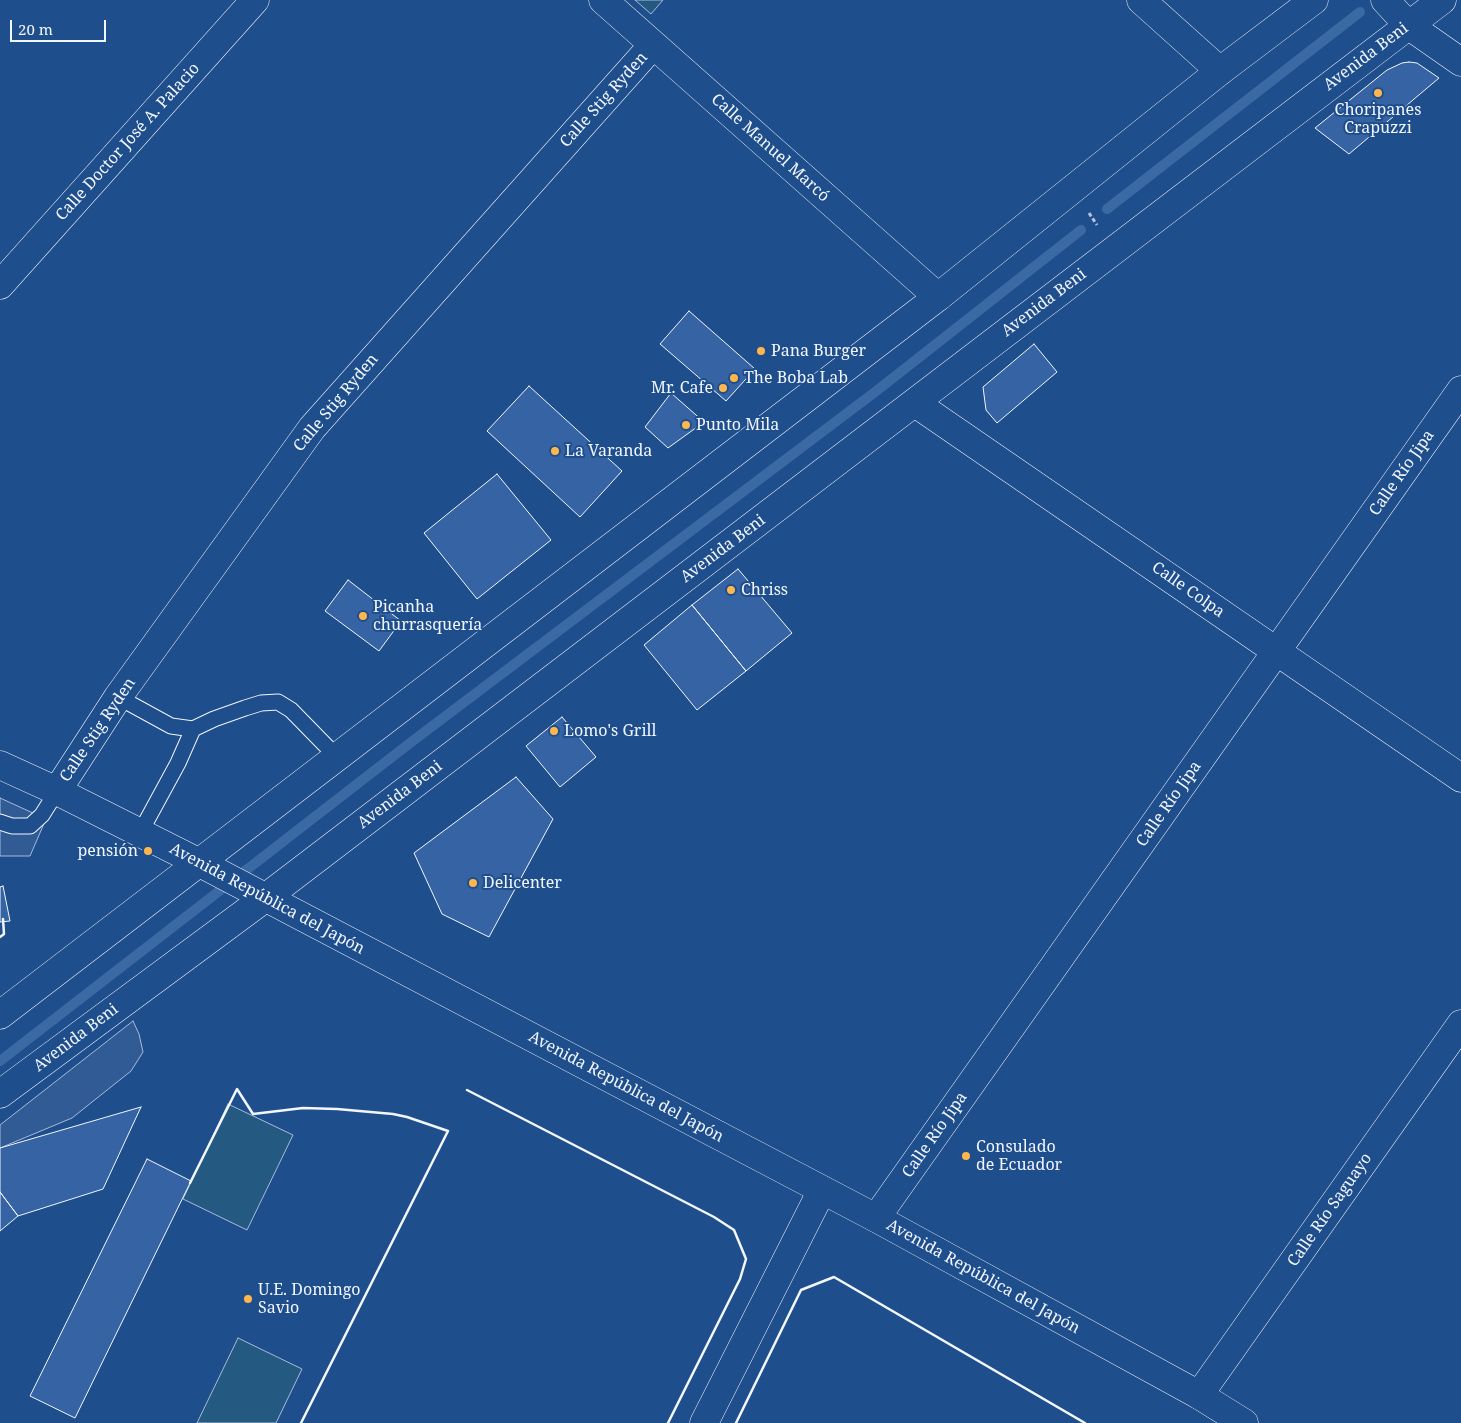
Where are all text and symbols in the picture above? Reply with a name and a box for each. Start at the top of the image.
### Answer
scale bar [12,10,109,42]
text: 20 m [18,19,53,39]
street label: Avenida Beni [1320,19,1412,95]
street label: Calle Stig Ryden [556,48,652,152]
street label: Calle Doctor José A. Palacio [52,59,204,225]
marker: Choripanes Crapuzzi [1372,87,1384,99]
street label: Calle Manuel Marcó [707,90,833,206]
place label: Choripanes Crapuzzi [1335,100,1421,138]
street label: Avenida Beni [998,265,1090,341]
place label: Pana Burger [771,341,866,361]
marker: Pana Burger [755,345,767,357]
street label: Calle Stig Ryden [290,350,382,456]
place label: The Boba Lab [744,368,848,388]
marker: The Boba Lab [728,372,740,384]
place label: Mr. Cafe [651,378,713,398]
marker: Mr. Cafe [717,382,729,394]
place label: Punto Mila [696,415,779,435]
marker: Punto Mila [680,419,692,431]
street label: Calle Río Jipa [1365,426,1439,520]
place label: La Varanda [565,441,652,461]
marker: La Varanda [549,445,561,457]
street label: Avenida Beni [677,511,769,587]
street label: Calle Colpa [1148,558,1228,622]
place label: Chriss [741,580,788,600]
marker: Chriss [725,584,737,596]
place label: Picanha churrasquería [373,597,482,635]
marker: Picanha churrasquería [357,610,369,622]
street label: Calle Stig Ryden [56,674,140,786]
place label: Lomo's Grill [564,721,656,741]
marker: Lomo's Grill [548,725,560,737]
street label: Avenida Beni [354,757,446,833]
street label: Calle Río Jipa [1132,757,1206,851]
street label: Avenida República del Japón [166,839,368,959]
place label: pensión [77,841,138,861]
marker: pensión [142,845,154,857]
place label: Delicenter [483,873,562,893]
marker: Delicenter [467,877,479,889]
street label: Avenida Beni [30,1000,122,1076]
street label: Avenida República del Japón [525,1027,727,1147]
street label: Calle Río Jipa [898,1088,972,1182]
place label: Consulado de Ecuador [976,1137,1062,1175]
marker: Consulado de Ecuador [960,1150,972,1162]
street label: Calle Río Saguayo [1284,1150,1376,1270]
street label: Avenida República del Japón [883,1216,1083,1338]
place label: U.E. Domingo Savio [258,1280,361,1318]
marker: U.E. Domingo Savio [242,1293,254,1305]

